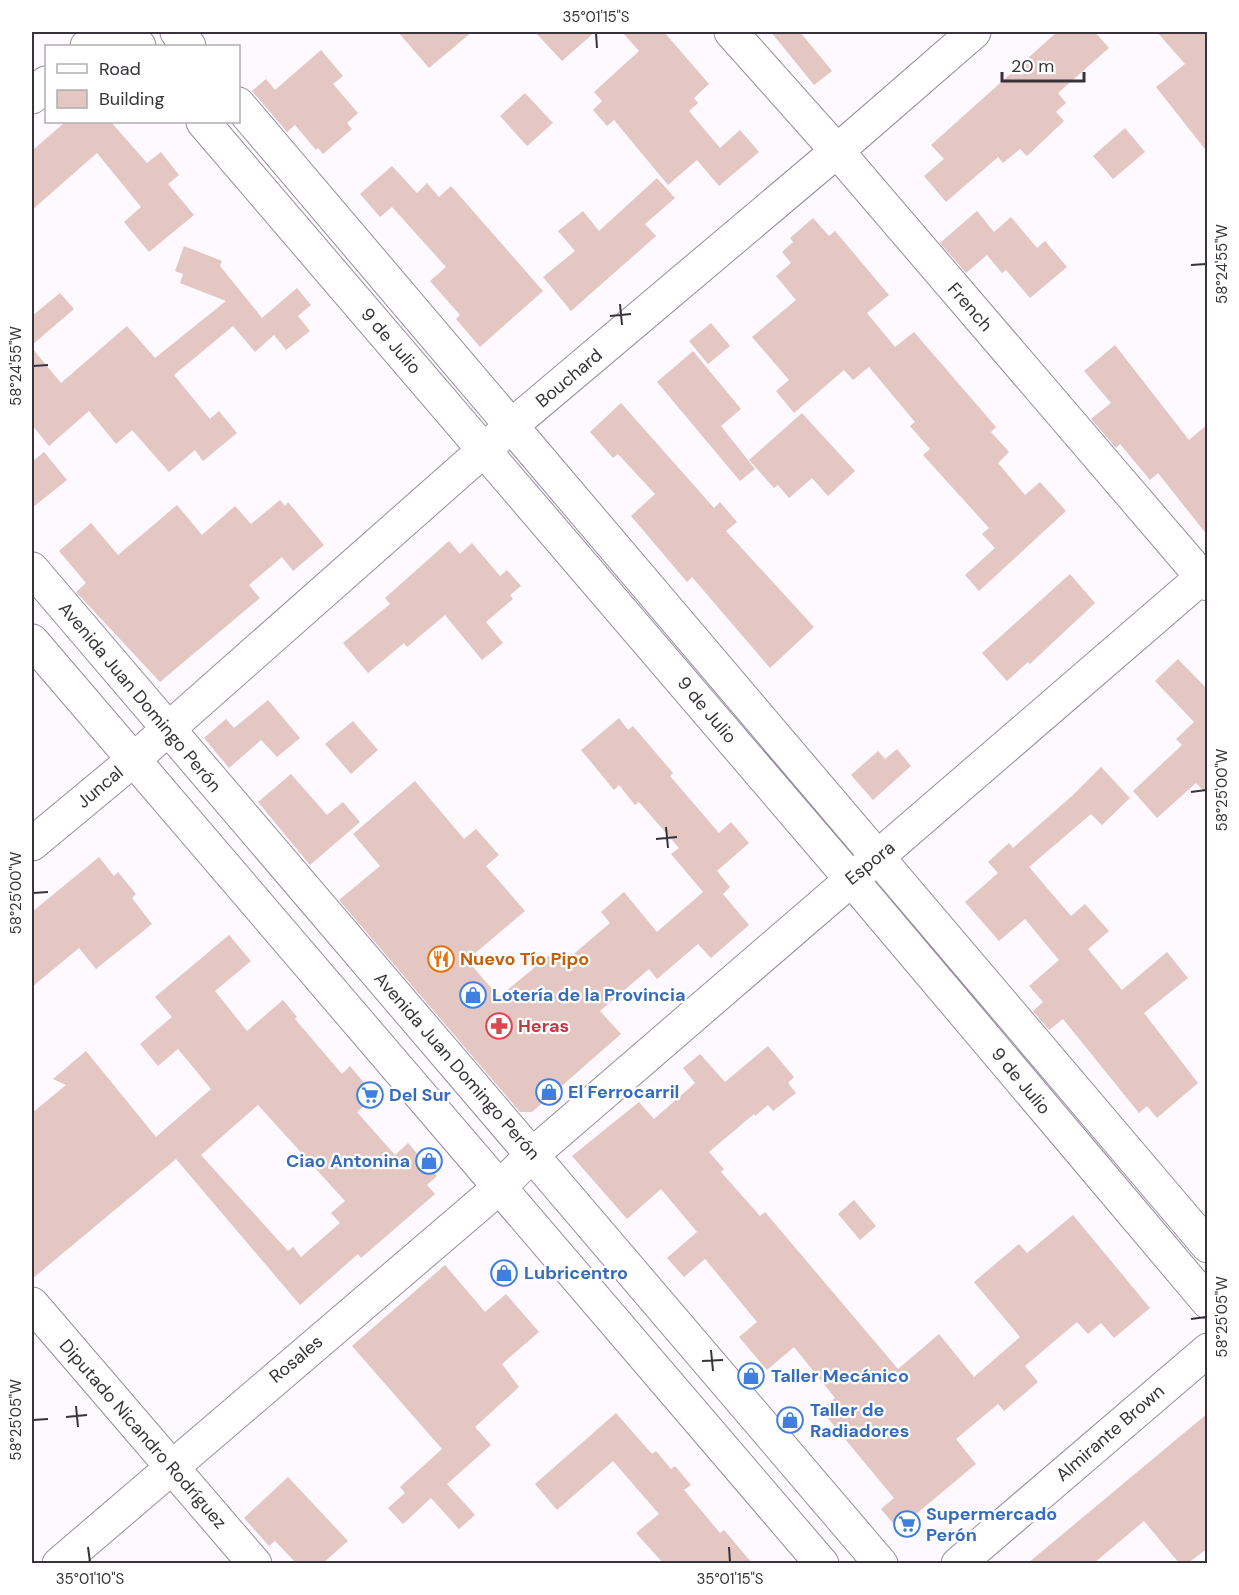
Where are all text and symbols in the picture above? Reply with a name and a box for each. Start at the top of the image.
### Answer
text: 35°01'15"S [562,7,630,27]
legend [45,45,240,123]
scale bar [1002,45,1084,83]
text: 20 m [1011,54,1054,78]
text: Road [99,57,141,81]
text: Building [99,87,164,111]
text: 58°24'55"W [1212,224,1232,304]
street label: French [942,278,998,336]
street label: 9 de Julio [355,303,427,379]
text: 58°24'55"W [6,326,26,406]
street label: Bouchard [531,343,607,413]
street label: Avenida Juan Domingo Perón [53,597,227,797]
street label: 9 de Julio [672,671,742,749]
text: 58°25'00"W [1212,748,1232,831]
street label: Juncal [72,761,128,813]
street label: Espora [840,836,900,890]
text: 58°25'00"W [6,851,26,934]
restaurant icon: Nuevo Tío Pipo [426,944,456,974]
place label: Nuevo Tío Pipo [460,947,589,971]
street label: Avenida Juan Domingo Perón [369,967,545,1165]
shop icon: Lotería de la Provincia [458,980,488,1010]
place label: Lotería de la Provincia [492,983,686,1007]
pharmacy icon: Heras [484,1011,514,1041]
place label: Heras [518,1014,569,1038]
street label: 9 de Julio [986,1042,1056,1120]
shop icon: El Ferrocarril [534,1077,564,1107]
supermarket icon: Del Sur [355,1080,385,1110]
place label: El Ferrocarril [568,1080,679,1104]
place label: Del Sur [389,1083,451,1107]
shop icon: Ciao Antonina [414,1146,444,1176]
place label: Ciao Antonina [286,1149,410,1173]
shop icon: Lubricentro [489,1258,519,1288]
place label: Lubricentro [524,1261,628,1285]
text: 58°25'05"W [1212,1276,1232,1358]
street label: Rosales [264,1330,328,1388]
street label: Diputado Nicandro Rodríguez [54,1334,232,1534]
shop icon: Taller Mecánico [736,1361,766,1391]
place label: Taller Mecánico [771,1364,909,1388]
text: 58°25'05"W [6,1379,26,1461]
street label: Almirante Brown [1051,1379,1169,1487]
place label: Taller de Radiadores [810,1398,909,1443]
shop icon: Taller de Radiadores [775,1405,805,1435]
place label: Supermercado Perón [926,1502,1057,1547]
supermarket icon: Supermercado Perón [892,1509,922,1539]
text: 35°01'10"S [56,1569,125,1589]
text: 35°01'15"S [696,1569,764,1589]

